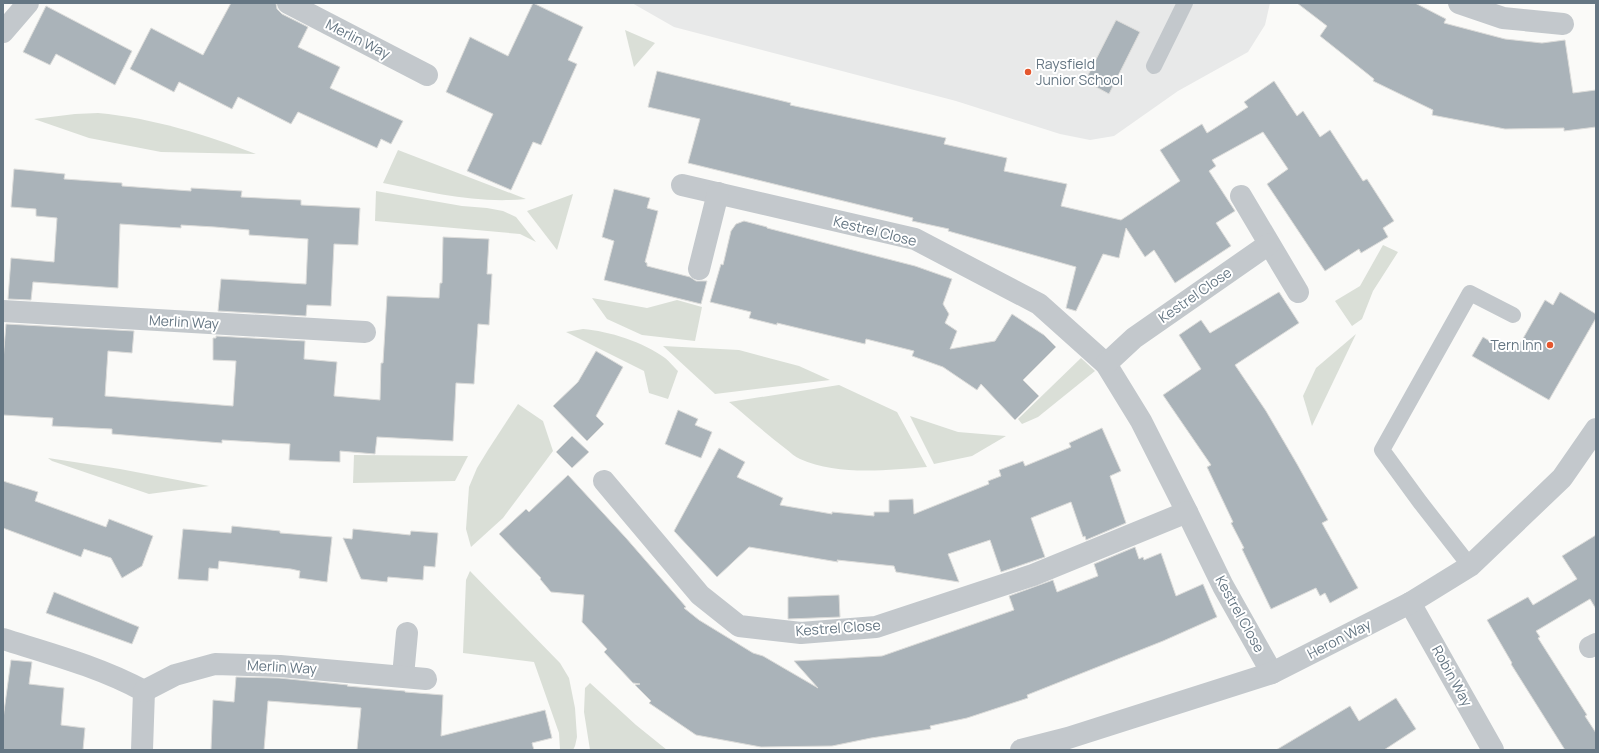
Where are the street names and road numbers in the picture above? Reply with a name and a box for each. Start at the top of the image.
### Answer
street label: Merlin Way [323,14,394,63]
street label: Kestrel Close [832,211,919,250]
street label: Kestrel Close [1154,262,1235,327]
street label: Merlin Way [149,310,220,333]
street label: Kestrel Close [1212,572,1269,656]
street label: Heron Way [1304,614,1374,663]
street label: Kestrel Close [795,615,881,640]
street label: Robin Way [1428,642,1477,710]
street label: Merlin Way [247,655,318,678]

